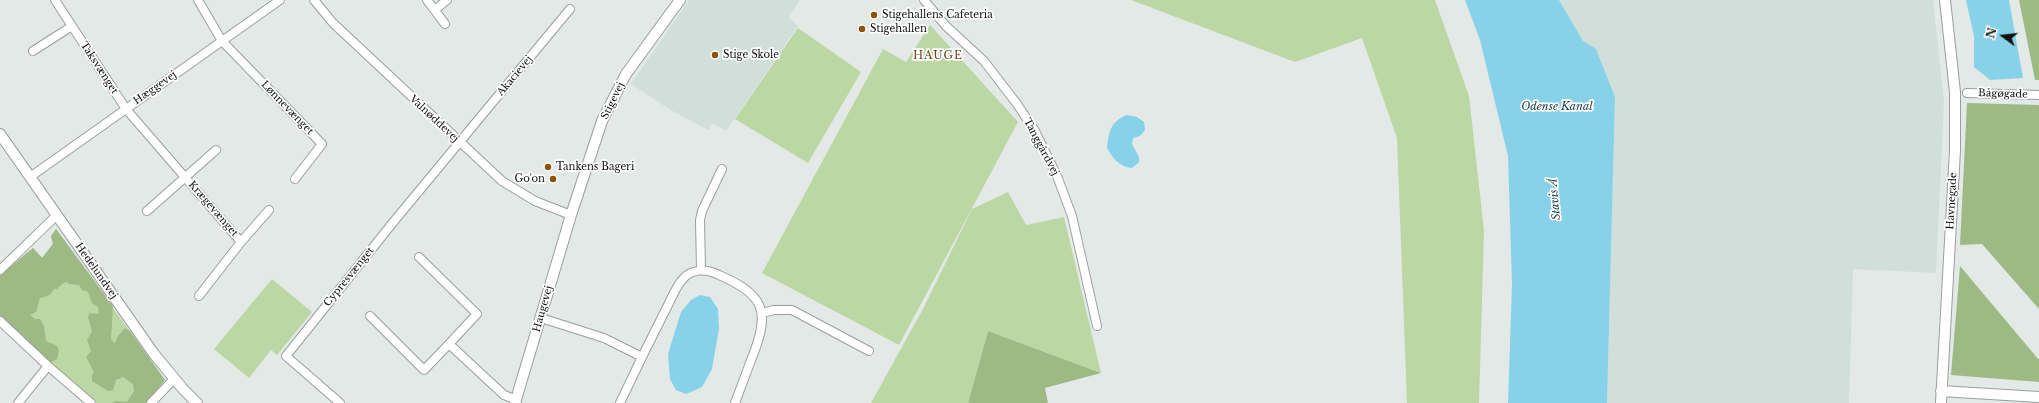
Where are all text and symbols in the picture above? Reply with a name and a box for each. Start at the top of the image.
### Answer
place label: Stigehallens Cafeteria [882,9,993,21]
marker: Stigehallens Cafeteria [869,10,879,20]
north arrow [1983,16,2023,56]
place label: Stigehallen [870,23,927,35]
marker: Stigehallen [857,24,867,34]
text: N [1983,26,2000,40]
street label: Taksvænget [78,40,120,96]
place label: Stige Skole [723,49,779,61]
district label: HAUGE [913,49,963,63]
marker: Stige Skole [710,50,720,60]
street label: Akacievej [495,54,535,98]
street label: Hæggevej [131,69,179,107]
street label: Lønnevænget [258,79,316,137]
street label: Stigevej [599,80,627,122]
street label: Bågøgade [1978,87,2028,101]
street label: Valnøddevej [407,93,461,145]
water label: Odense Kanal [1521,100,1593,114]
street label: Tanggårdvej [1021,116,1061,178]
place label: Tankens Bageri [556,161,634,173]
marker: Tankens Bageri [543,162,553,172]
street label: Havnegade [1945,172,1959,230]
place label: Go'on [515,173,545,185]
marker: Go'on [548,174,558,184]
water label: Stavis Å [1547,177,1563,221]
street label: Krægevænget [186,179,240,239]
street label: Hedelundvej [72,241,120,301]
street label: Cypresvænget [321,245,377,309]
street label: Haugevej [531,284,555,334]

